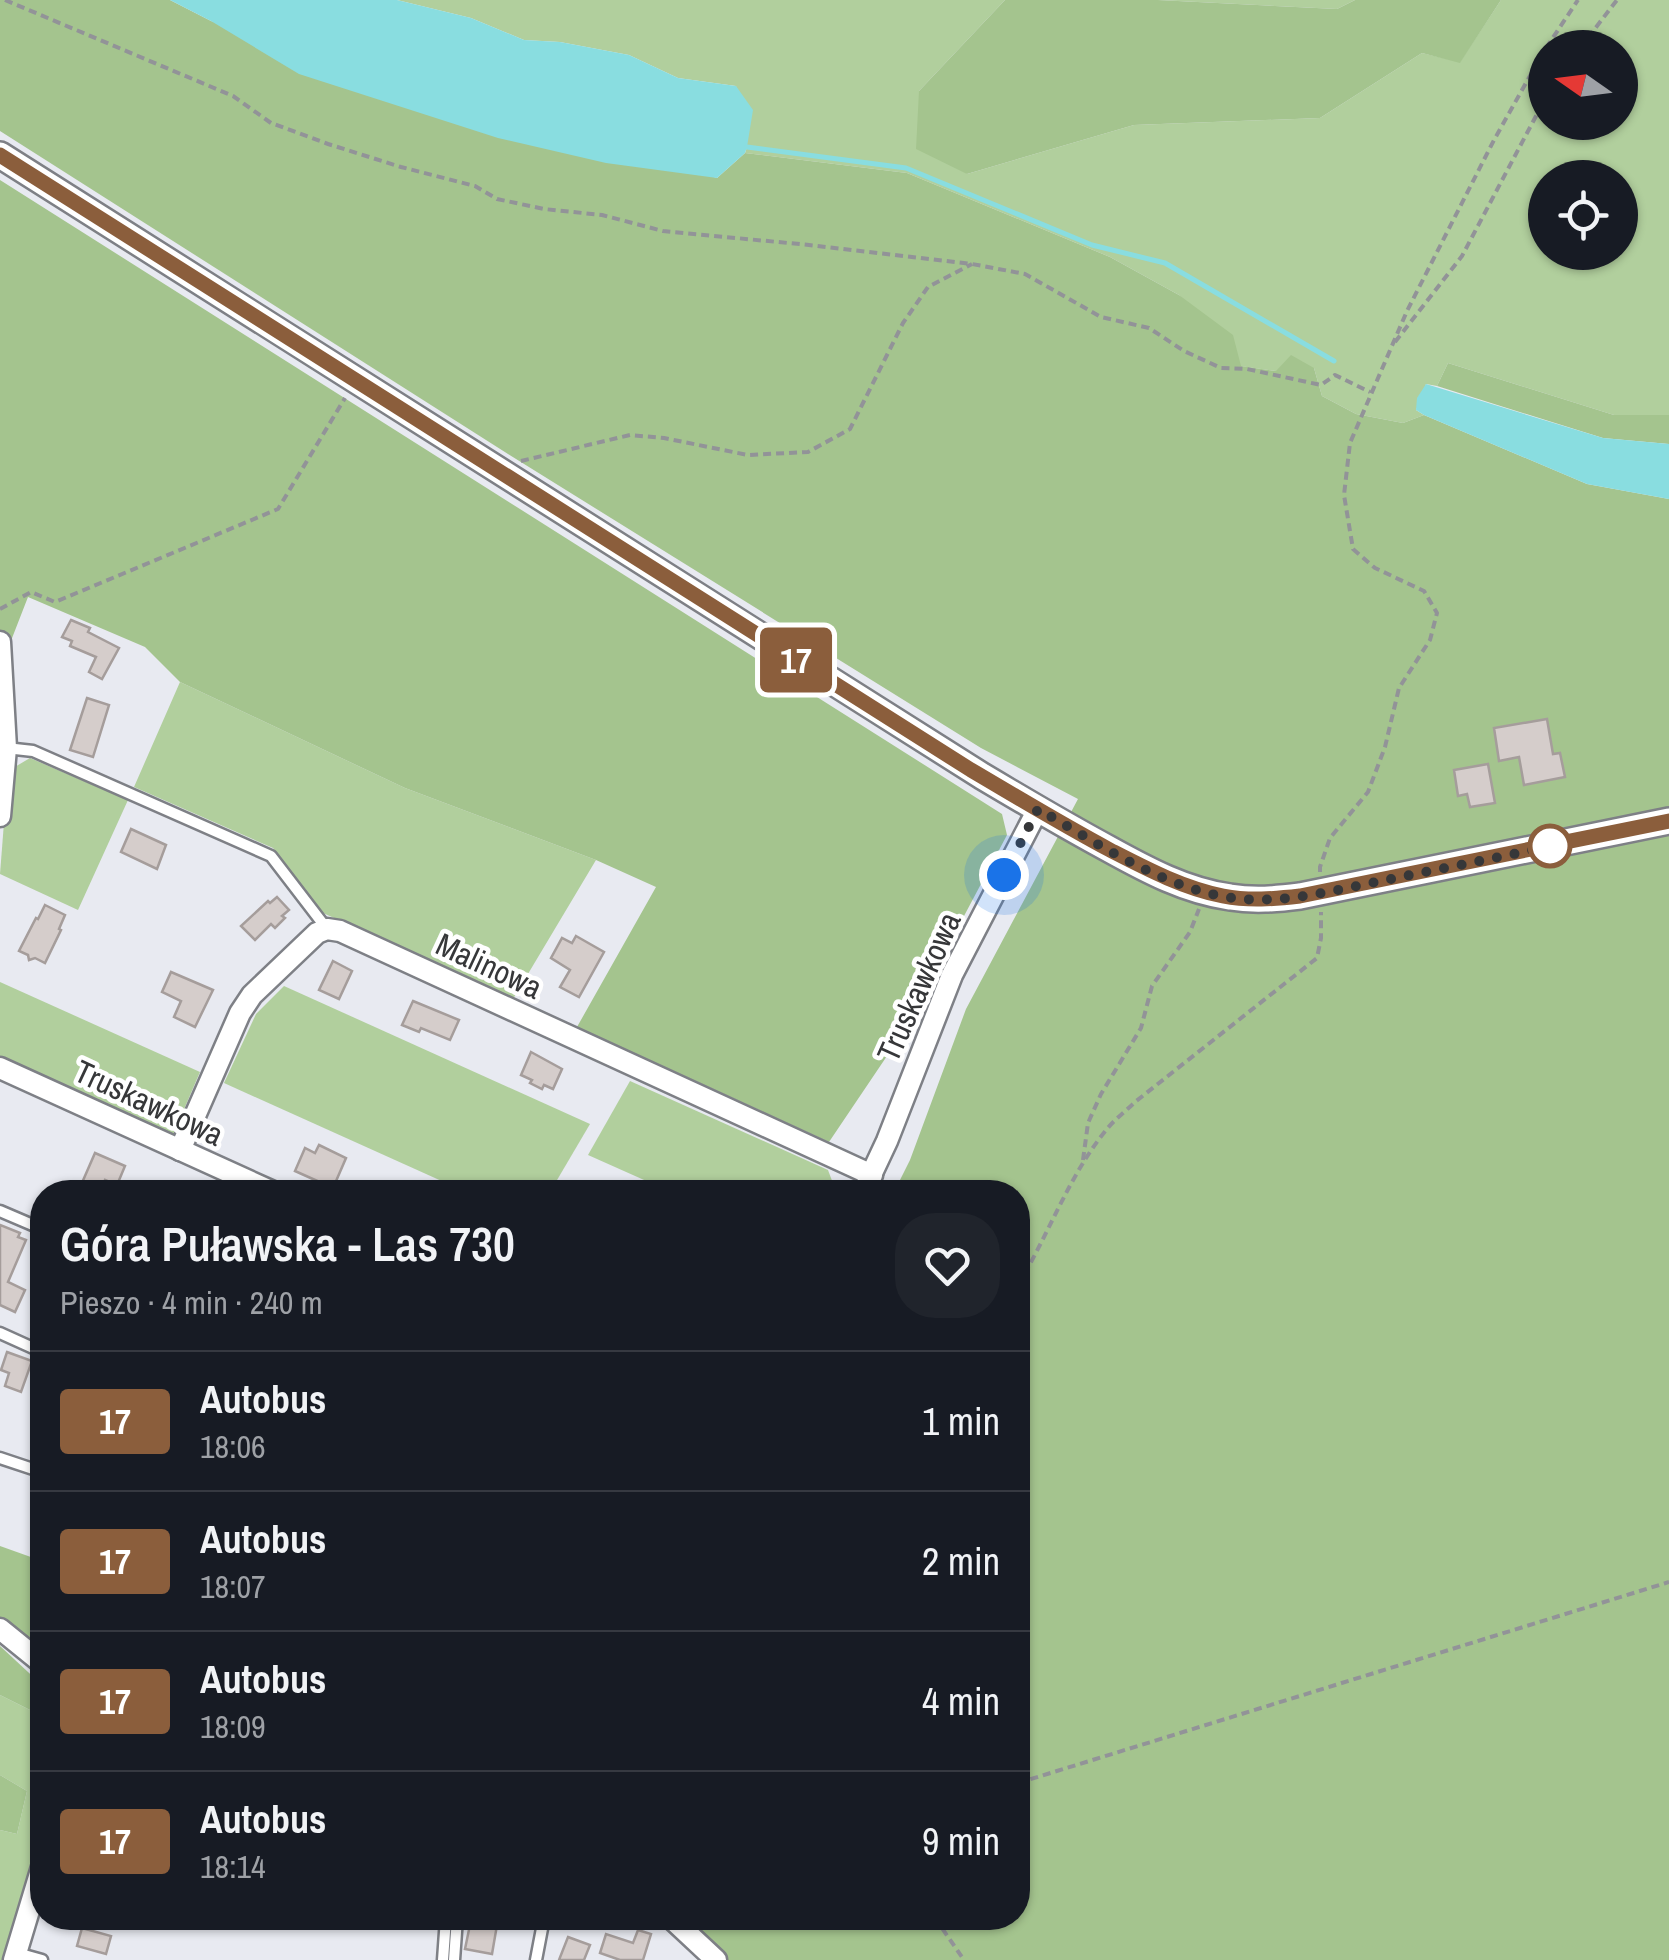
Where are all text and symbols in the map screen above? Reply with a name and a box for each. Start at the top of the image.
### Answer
north arrow [1528,30,1638,140]
map controls [1528,30,1638,270]
button: locate [1528,160,1638,270]
line badge: 17 [751,628,841,692]
text: 17 [780,637,812,684]
unlabelled marker [1529,825,1571,867]
your location [979,850,1029,900]
street label: Truskawkowa [866,905,971,1068]
street label: Malinowa [429,922,550,1009]
street label: Truskawkowa [68,1049,231,1156]
text: Góra Puławska - Las 730 [60,1211,515,1276]
button: heart [895,1213,1000,1318]
text: Pieszo · 4 min · 240 m [60,1281,323,1324]
text: Autobus [200,1374,326,1425]
text: 1 min [922,1396,1000,1447]
text: 17 [99,1398,131,1445]
text: 18:06 [200,1425,266,1468]
text: Autobus [200,1514,326,1565]
text: 2 min [922,1536,1000,1587]
text: 17 [99,1538,131,1585]
text: 18:07 [200,1565,266,1608]
text: Autobus [200,1654,326,1705]
text: 4 min [922,1676,1000,1727]
text: 17 [99,1678,131,1725]
text: 18:09 [200,1705,266,1748]
text: Autobus [200,1794,326,1845]
text: 9 min [922,1816,1000,1867]
text: 17 [99,1818,131,1865]
text: 18:14 [200,1845,266,1888]

